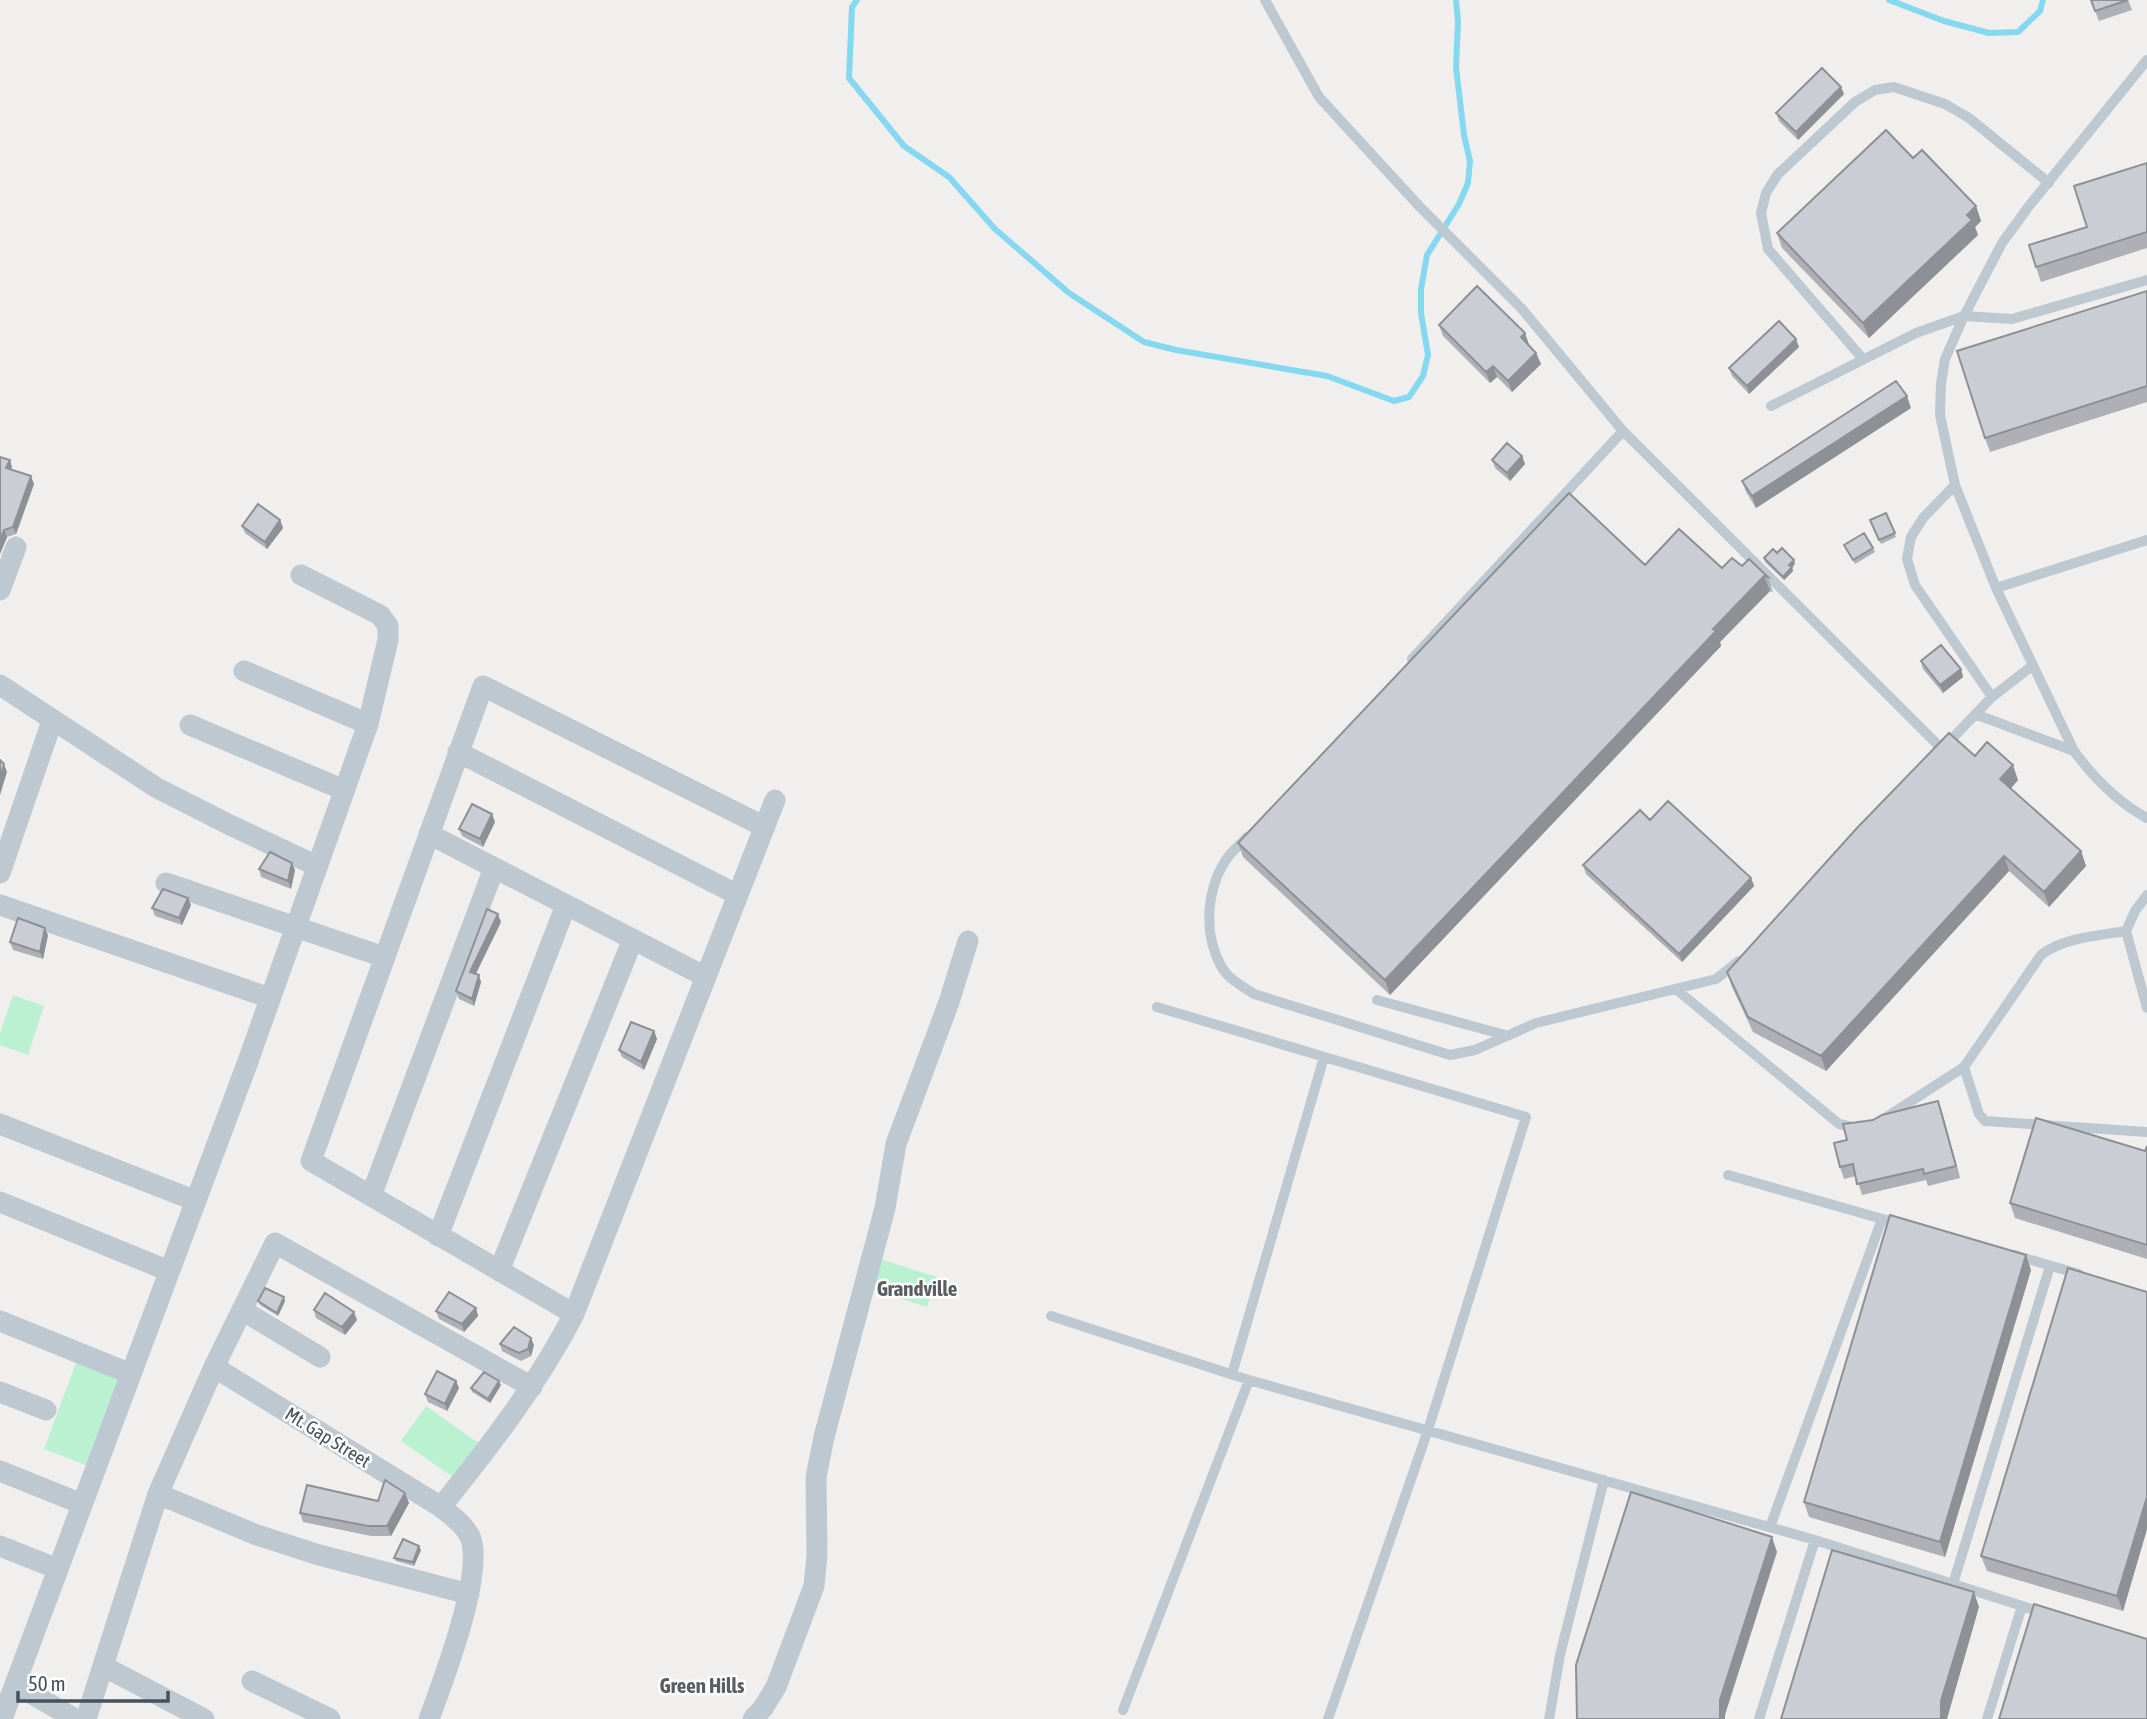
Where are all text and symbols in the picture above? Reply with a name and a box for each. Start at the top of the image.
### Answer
district label: Grandville [877,1276,957,1300]
street label: Mt. Gap Street [281,1402,375,1472]
scale bar [18,1660,168,1704]
text: 50 m [28,1671,66,1695]
district label: Green Hills [660,1673,745,1697]

